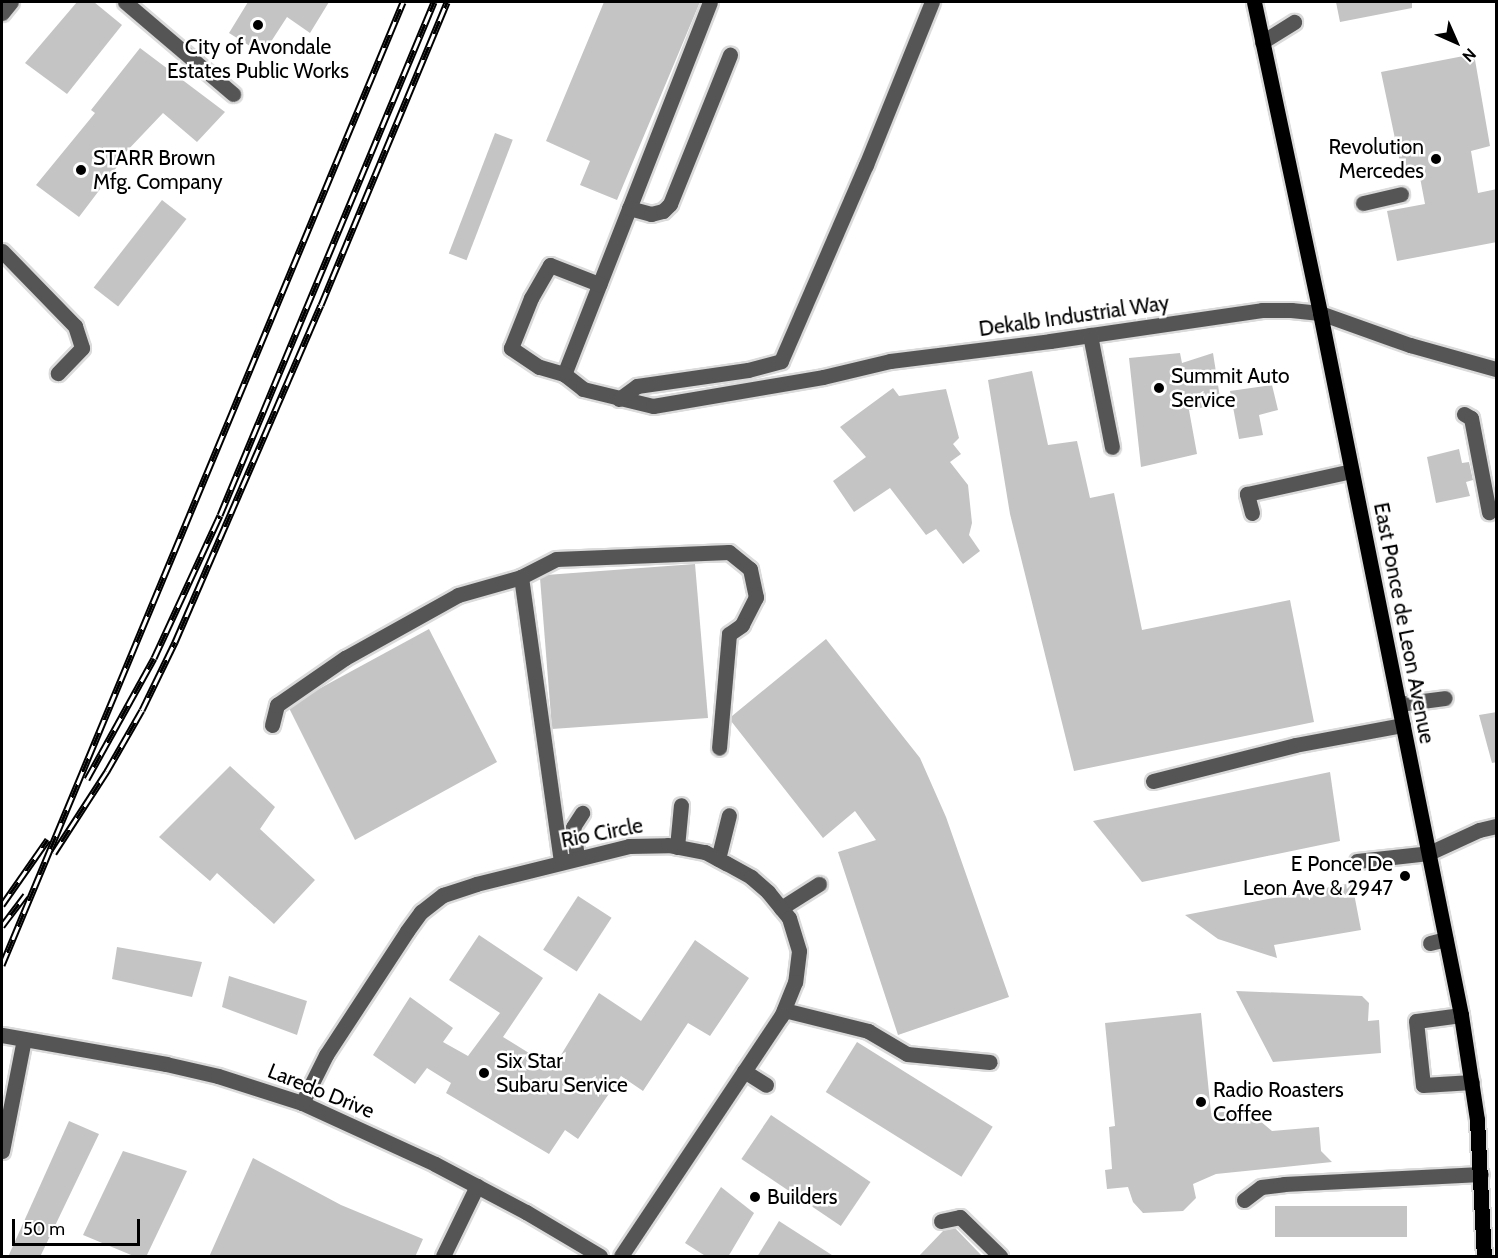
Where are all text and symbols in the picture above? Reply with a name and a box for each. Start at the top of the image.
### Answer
north arrow [1426,12,1486,72]
marker: City of Avondale Estates Public Works [251,18,265,32]
place label: City of Avondale Estates Public Works [167,34,349,84]
text: N [1458,44,1480,66]
place label: Revolution Mercedes [1329,134,1424,184]
place label: STARR Brown Mfg. Company [93,145,223,195]
marker: Revolution Mercedes [1429,152,1443,166]
marker: STARR Brown Mfg. Company [74,163,88,177]
street label: Dekalb Industrial Way [977,290,1171,342]
place label: Summit Auto Service [1171,363,1289,413]
marker: Summit Auto Service [1152,381,1166,395]
street label: East Ponce de Leon Avenue [1368,500,1440,746]
street label: Rio Circle [559,813,645,853]
place label: E Ponce De Leon Ave & 2947 [1243,851,1393,901]
marker: E Ponce De Leon Ave & 2947 [1398,869,1412,883]
place label: Six Star Subaru Service [496,1048,628,1098]
street label: Laredo Drive [264,1058,378,1124]
marker: Six Star Subaru Service [477,1066,491,1080]
place label: Radio Roasters Coffee [1213,1077,1344,1127]
marker: Radio Roasters Coffee [1194,1095,1208,1109]
place label: Builders [767,1184,837,1210]
marker: Builders [748,1190,762,1204]
scale bar [15,1207,142,1245]
text: 50 m [23,1218,65,1240]

